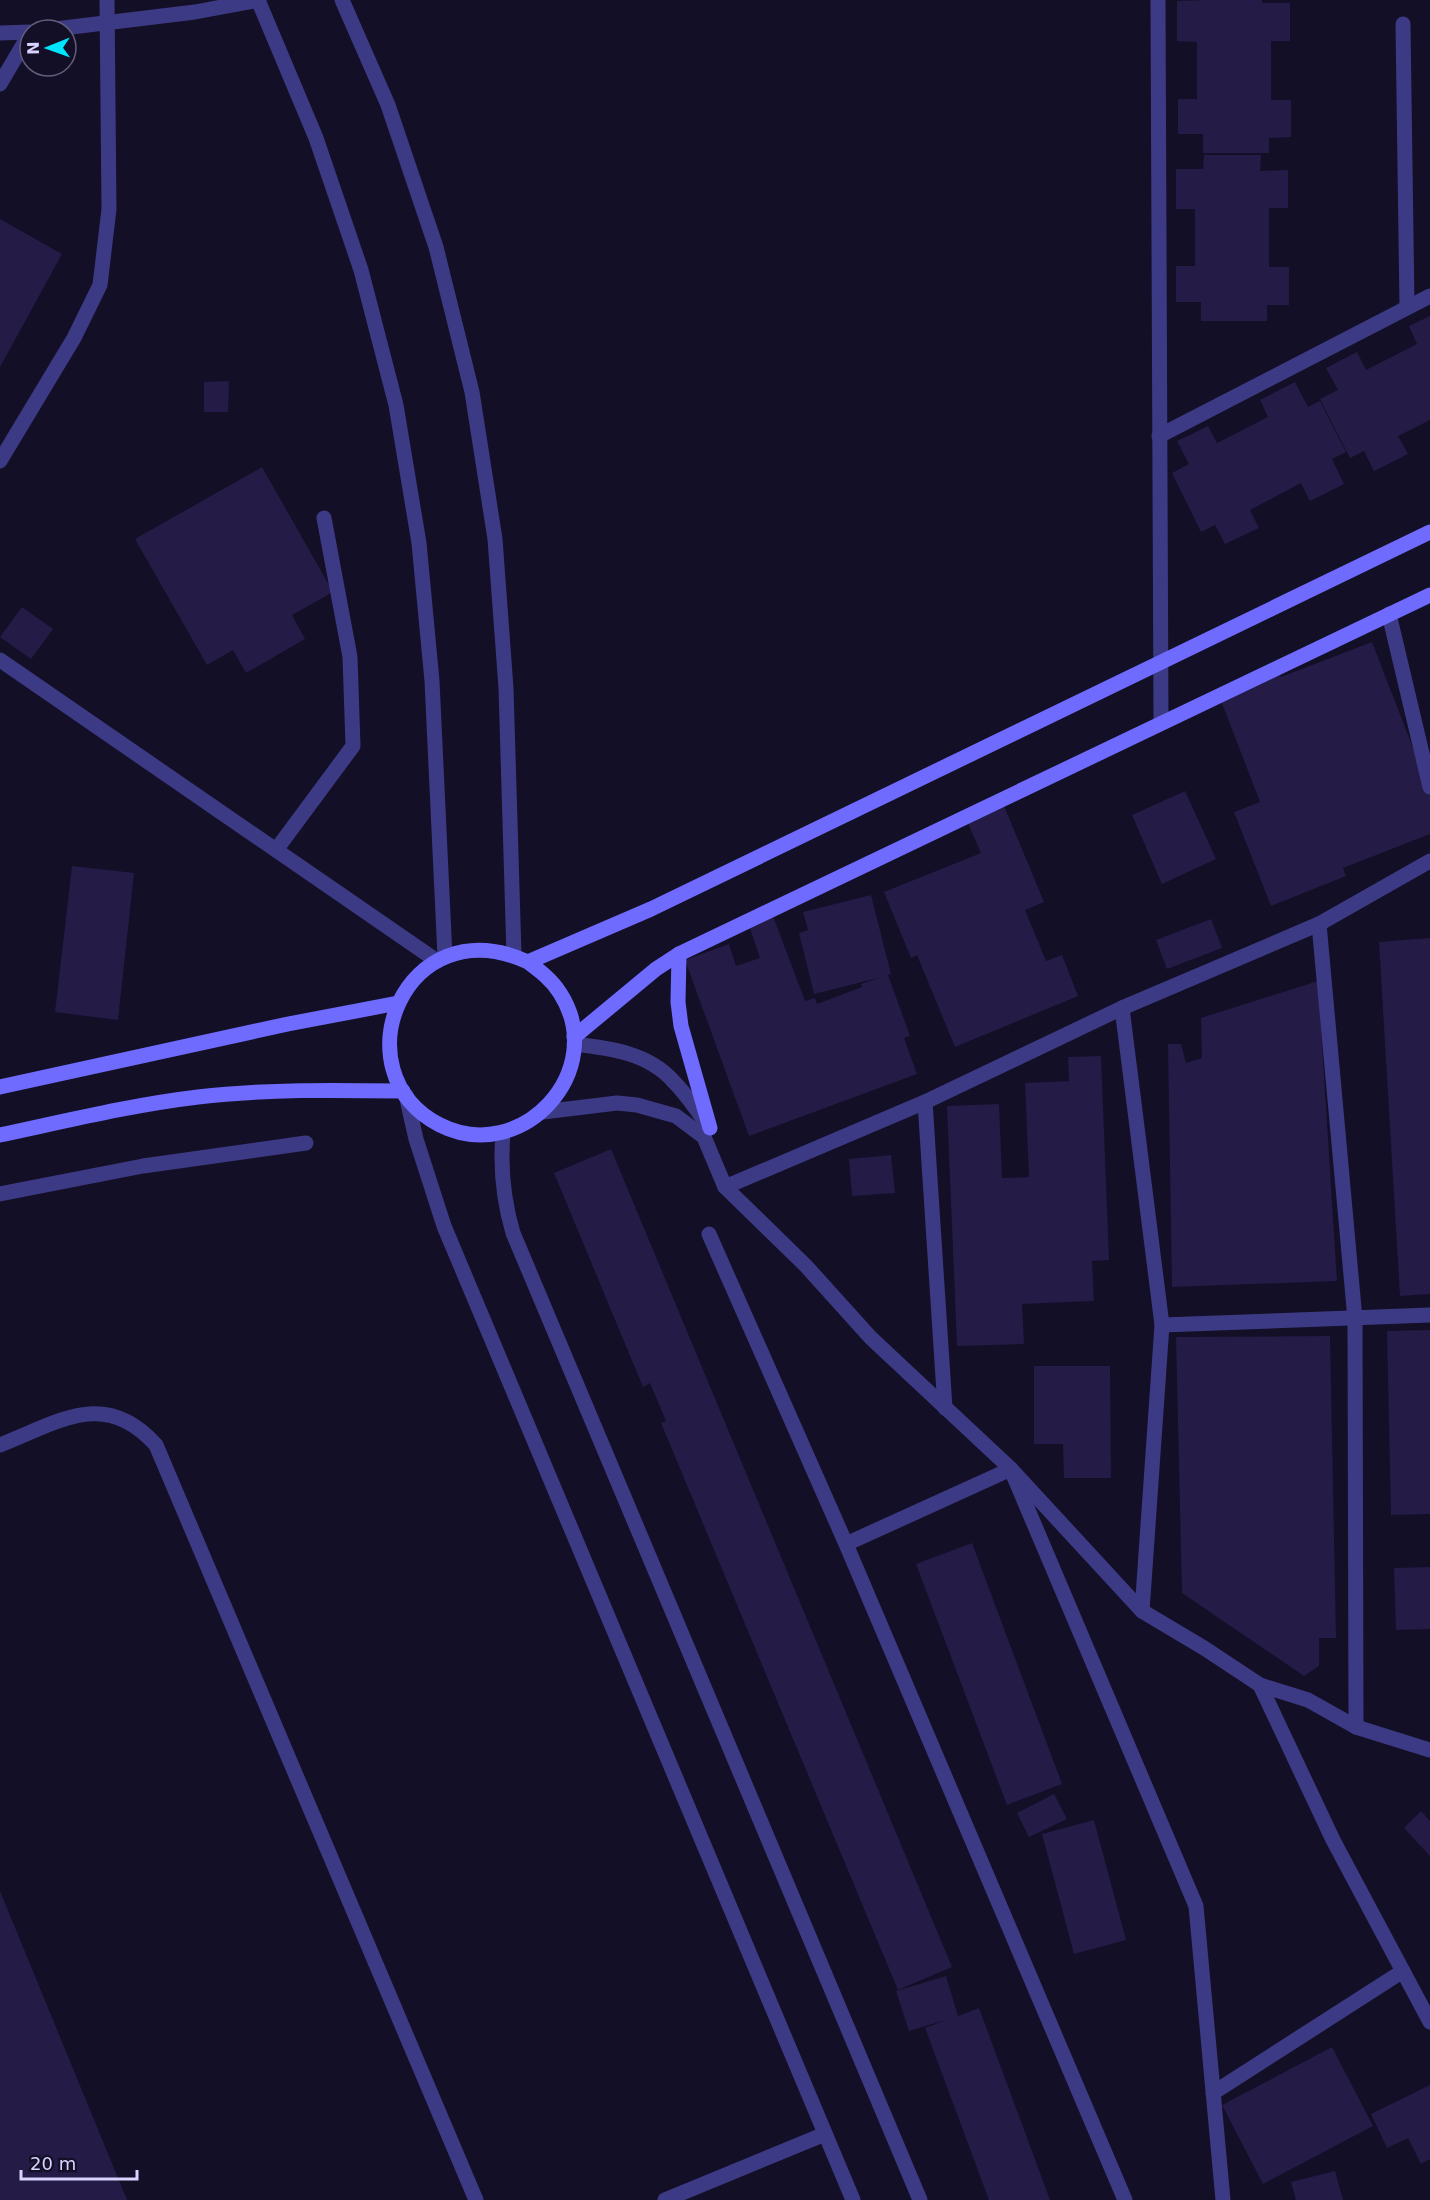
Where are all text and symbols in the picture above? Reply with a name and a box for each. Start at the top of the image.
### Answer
north arrow [18,18,78,78]
text: N [24,41,43,55]
scale bar [21,2143,136,2181]
text: 20 m [30,2153,76,2174]

